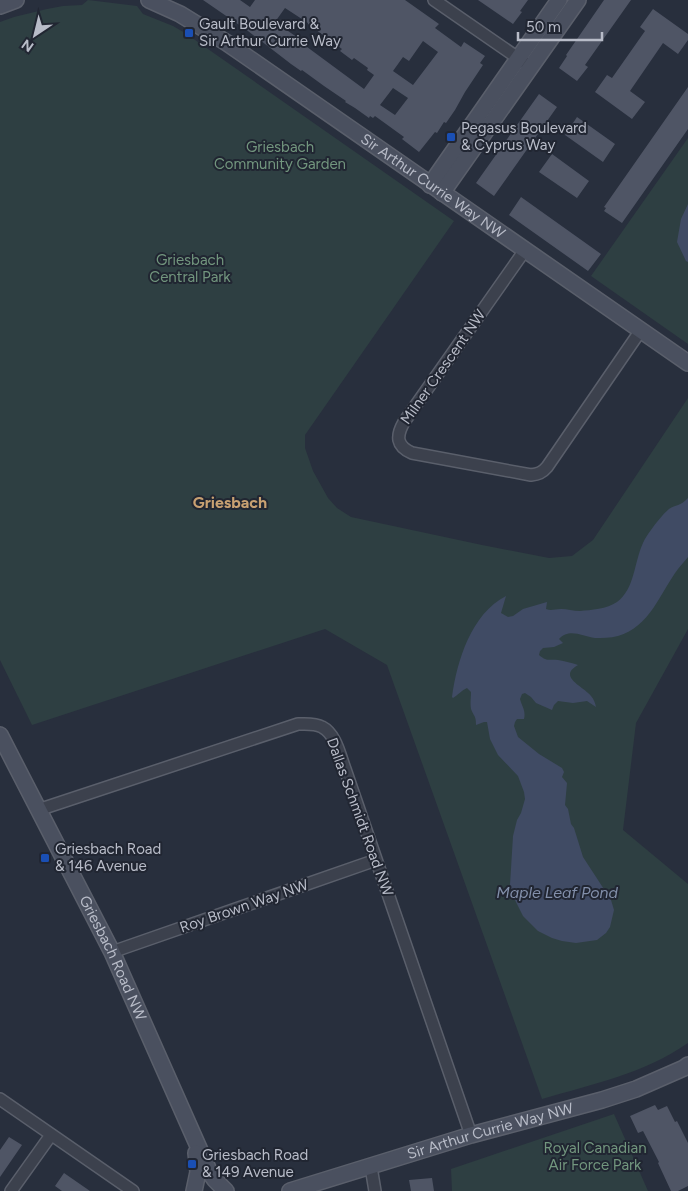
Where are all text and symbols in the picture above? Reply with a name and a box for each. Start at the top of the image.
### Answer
north arrow [10,10,60,60]
scale bar [518,10,602,42]
place label: Gault Boulevard & Sir Arthur Currie Way [199,15,341,50]
text: 50 m [526,18,561,36]
marker: Gault Boulevard & Sir Arthur Currie Way [183,27,195,39]
text: N [19,35,37,55]
place label: Pegasus Boulevard & Cyprus Way [461,119,587,154]
street label: Sir Arthur Currie Way NW [357,130,509,243]
marker: Pegasus Boulevard & Cyprus Way [445,131,457,143]
park label: Griesbach Community Garden [214,138,346,173]
park label: Griesbach Central Park [149,251,231,286]
street label: Milner Crescent NW [397,306,490,428]
district label: Griesbach [193,493,267,512]
street label: Dallas Schmidt Road NW [323,735,397,899]
place label: Griesbach Road & 146 Avenue [55,840,161,875]
marker: Griesbach Road & 146 Avenue [39,852,51,864]
street label: Roy Brown Way NW [177,875,311,936]
water label: Maple Leaf Pond [496,883,618,902]
street label: Griesbach Road NW [75,893,150,1024]
street label: Sir Arthur Currie Way NW [405,1099,576,1163]
park label: Royal Canadian Air Force Park [543,1139,647,1174]
place label: Griesbach Road & 149 Avenue [202,1146,308,1181]
marker: Griesbach Road & 149 Avenue [186,1158,198,1170]

